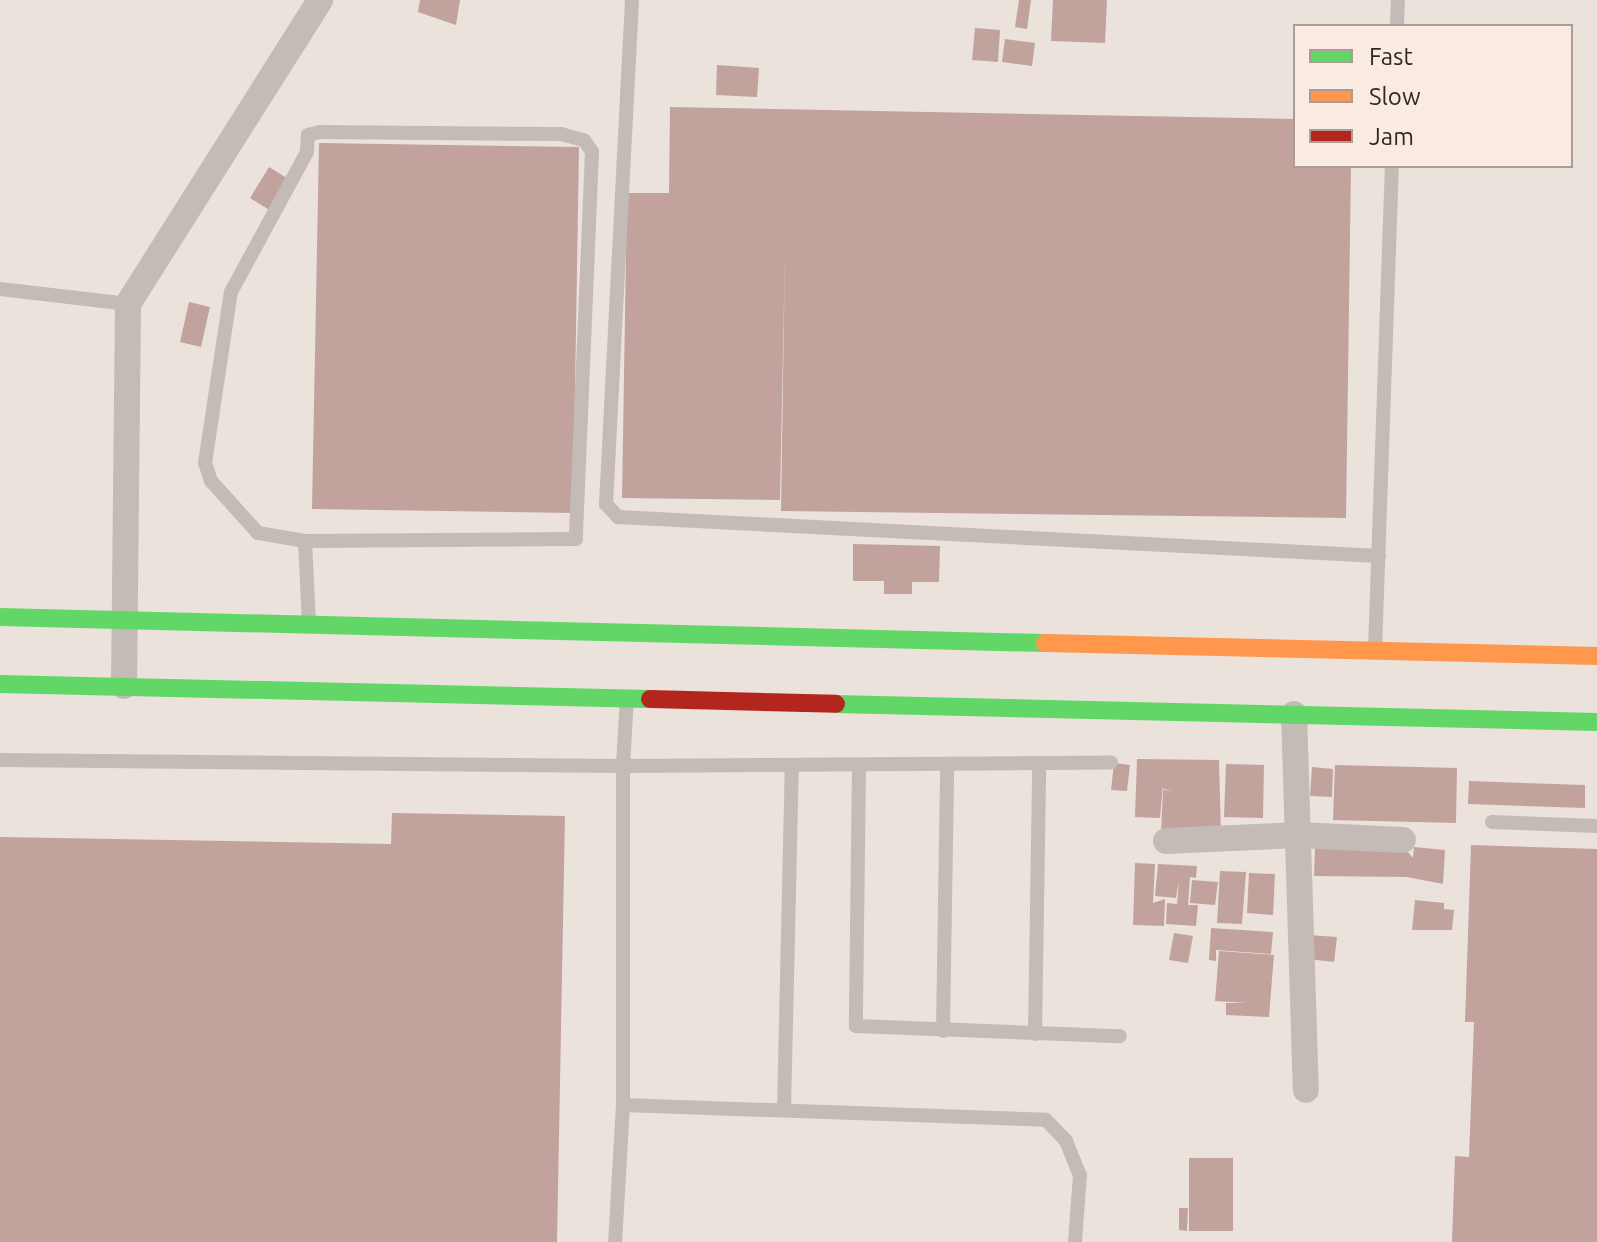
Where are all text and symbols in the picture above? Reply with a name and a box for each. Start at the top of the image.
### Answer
legend [1293,24,1573,168]
text: Fast [1369,43,1413,70]
text: Slow [1369,83,1421,110]
text: Jam [1369,123,1414,150]

